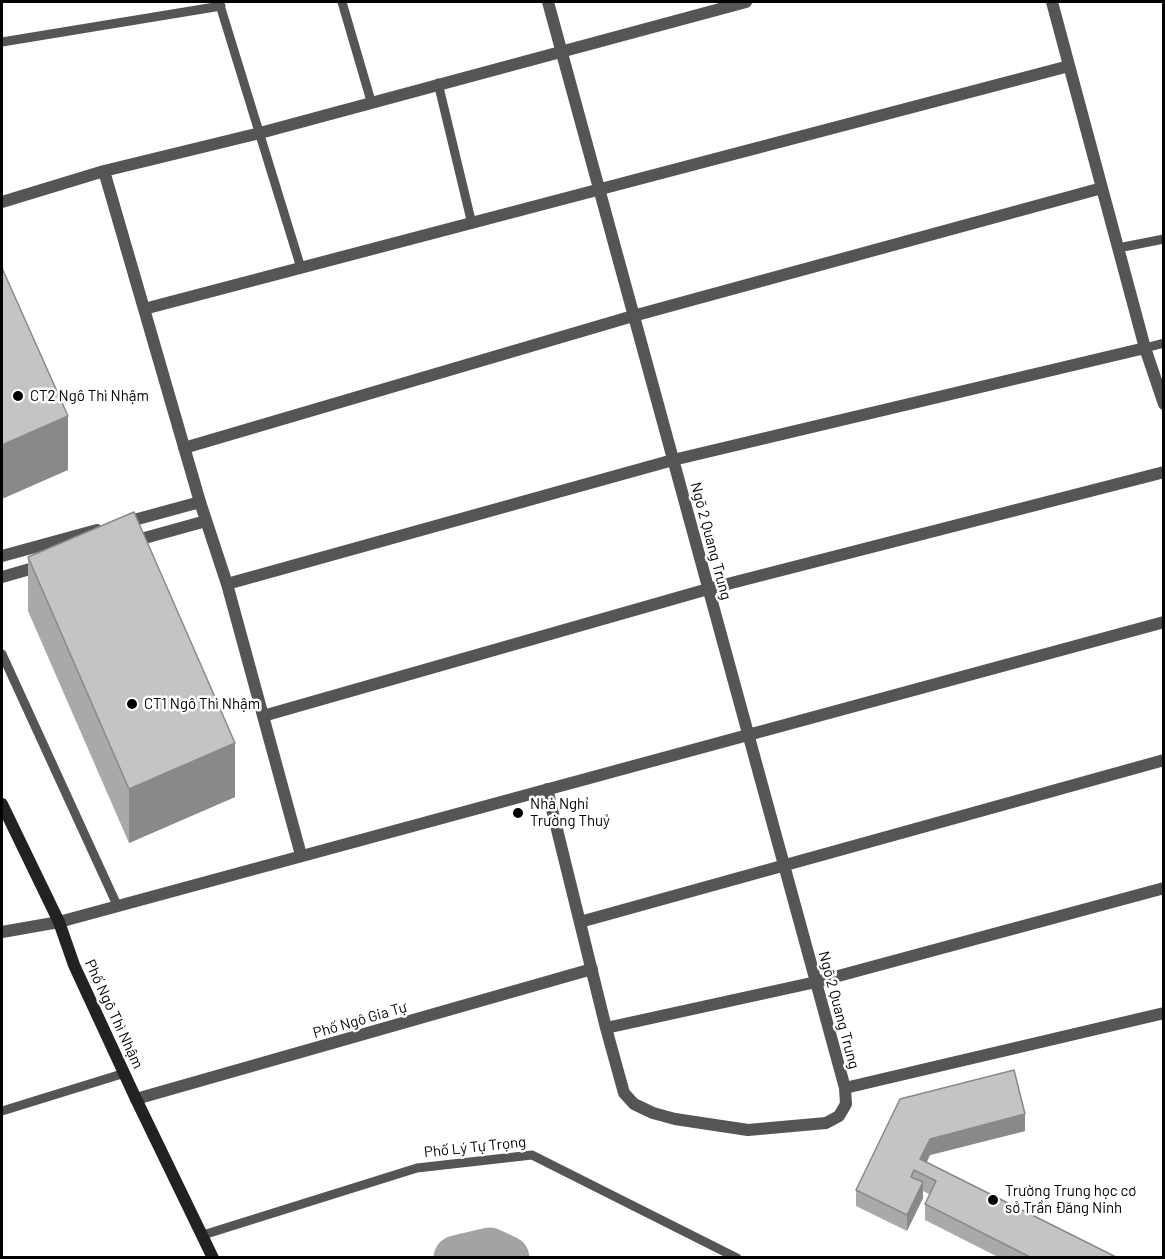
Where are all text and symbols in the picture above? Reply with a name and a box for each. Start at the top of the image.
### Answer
place label: CT2 Ngô Thì Nhậm [30,387,149,405]
marker: CT2 Ngô Thì Nhậm [11,389,25,403]
street label: Ngõ 2 Quang Trung [687,480,735,602]
place label: CT1 Ngô Thì Nhậm [144,695,260,713]
marker: CT1 Ngô Thì Nhậm [125,697,139,711]
place label: Nhà Nghỉ Trường Thuỷ [530,795,610,830]
marker: Nhà Nghỉ Trường Thuỷ [511,806,525,820]
street label: Ngõ 2 Quang Trung [815,949,863,1071]
street label: Phố Ngô Thì Nhậm [81,957,147,1071]
street label: Phố Ngô Gia Tự [311,998,409,1042]
street label: Phố Lý Tự Trọng [423,1133,527,1161]
place label: Trường Trung học cơ sở Trần Đăng Ninh [1005,1182,1136,1217]
marker: Trường Trung học cơ sở Trần Đăng Ninh [986,1193,1000,1207]

